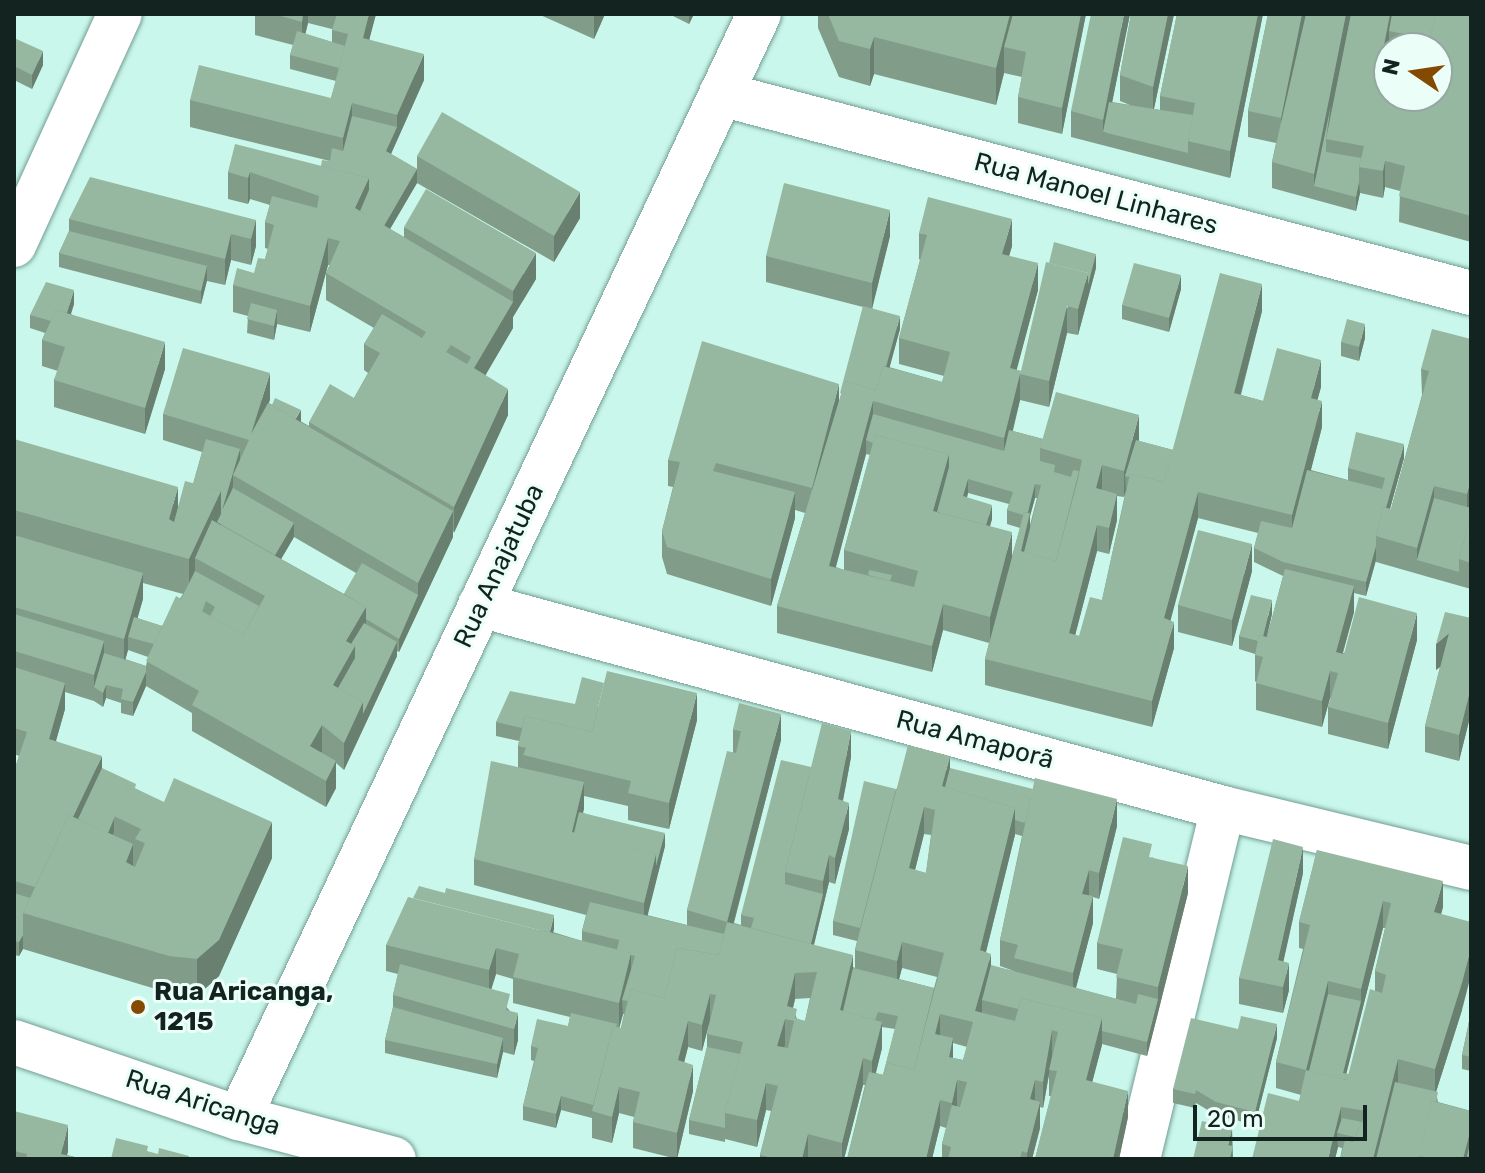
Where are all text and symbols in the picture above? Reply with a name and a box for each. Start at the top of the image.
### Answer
north arrow [1373,32,1453,112]
text: N [1376,56,1406,78]
street label: Rua Manoel Linhares [971,146,1221,242]
street label: Rua Anajatuba [447,479,551,653]
street label: Rua Amaporã [892,704,1058,776]
place label: Rua Aricanga, 1215 [154,976,334,1038]
marker: Rua Aricanga, 1215 [129,998,147,1016]
street label: Rua Aricanga [121,1063,285,1143]
scale bar [1197,1089,1371,1139]
text: 20 m [1207,1105,1264,1133]

